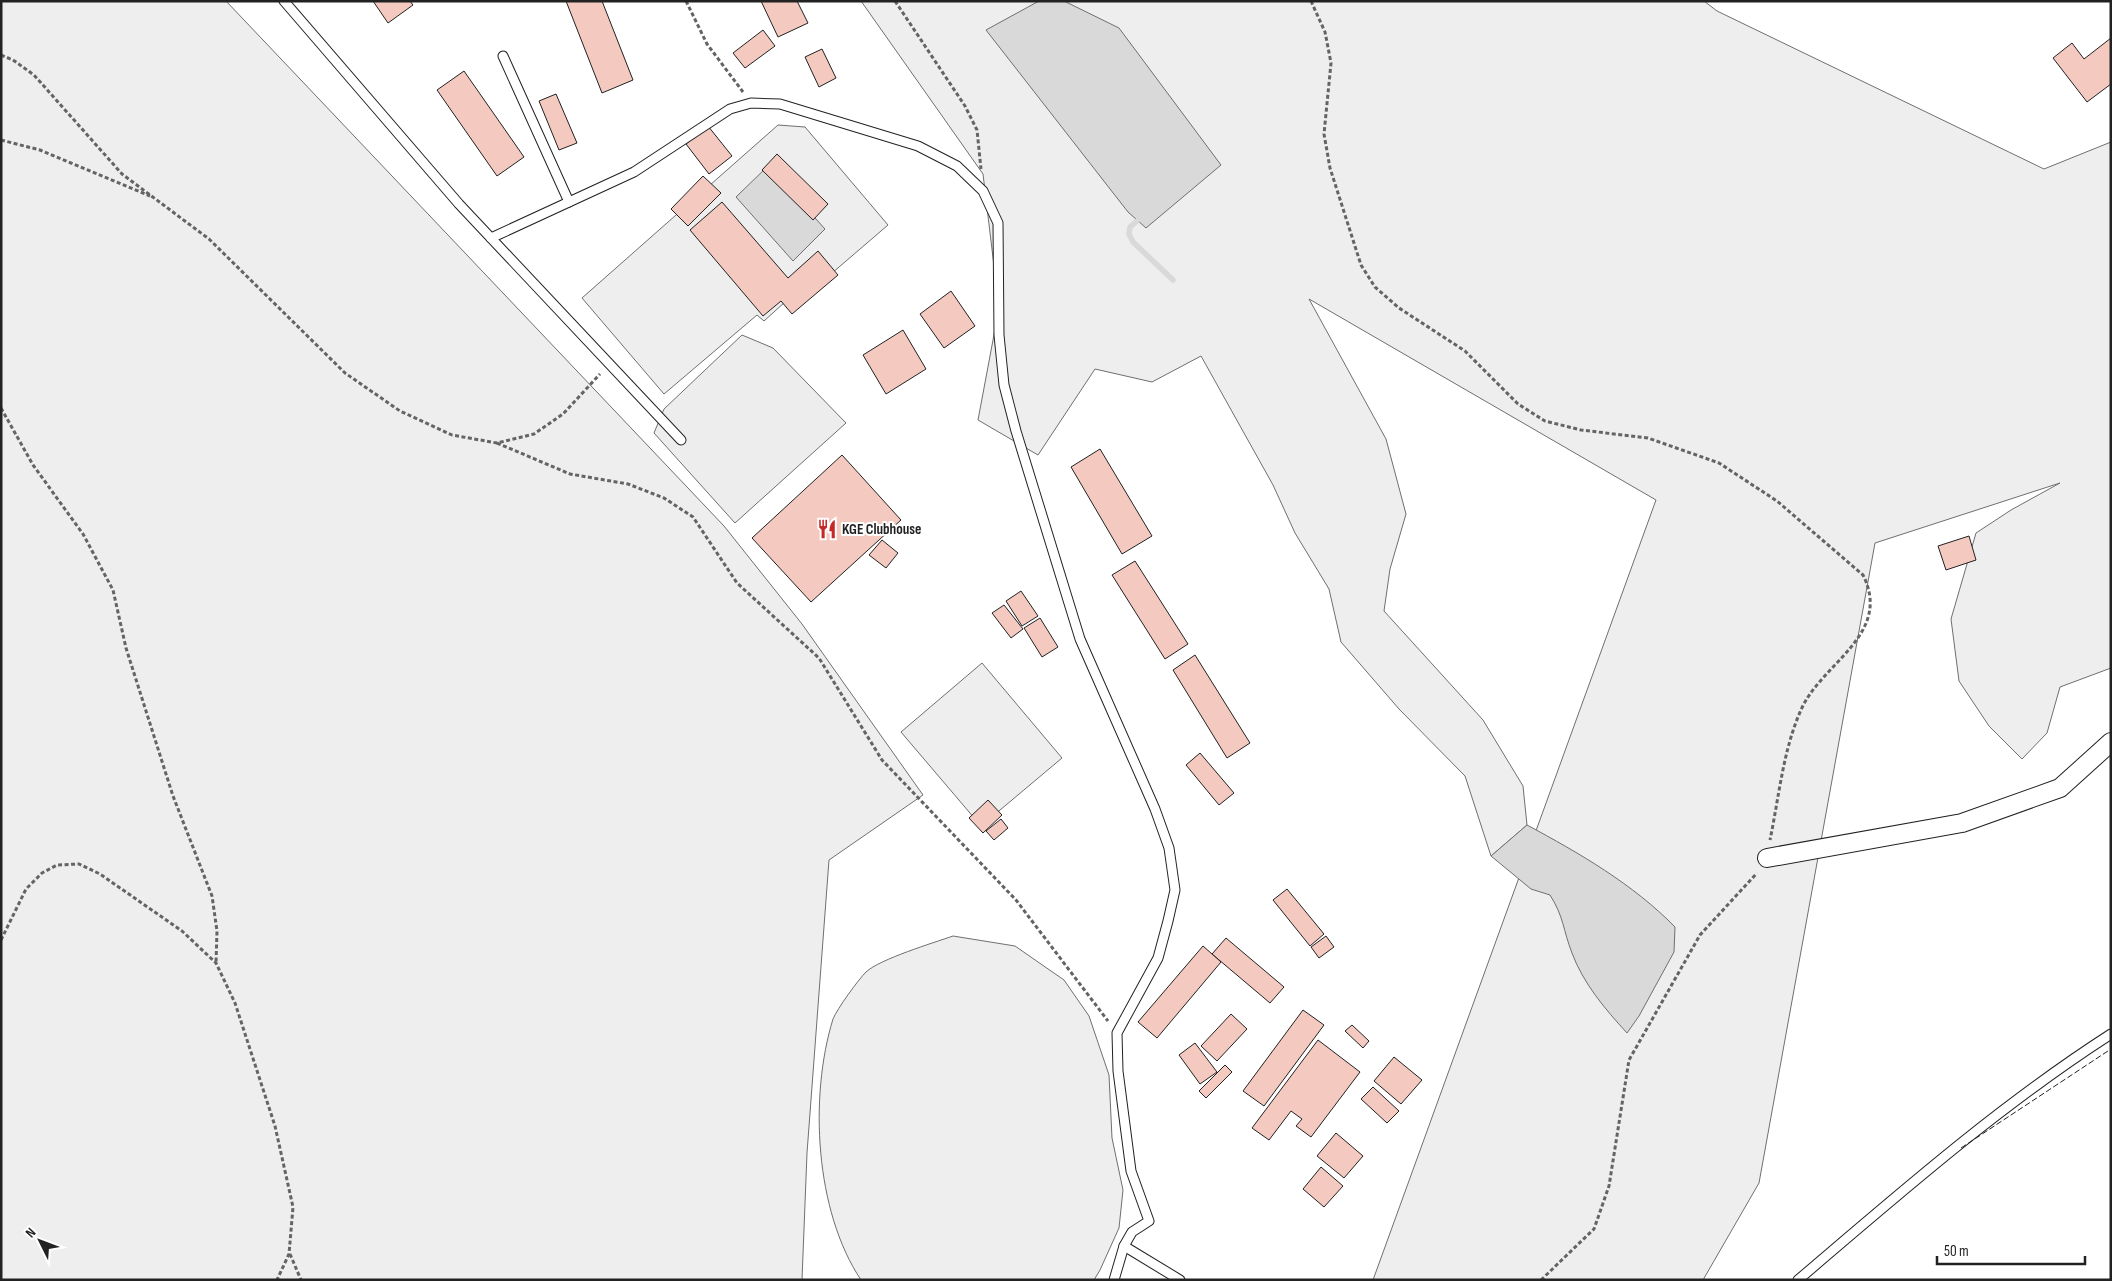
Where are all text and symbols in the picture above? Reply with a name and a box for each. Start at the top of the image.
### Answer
restaurant icon: KGE Clubhouse [816,518,838,540]
place label: KGE Clubhouse [842,520,922,539]
north arrow [15,1216,65,1266]
text: N [22,1224,40,1241]
scale bar [1937,1234,2084,1266]
text: 50 m [1944,1242,1969,1261]

